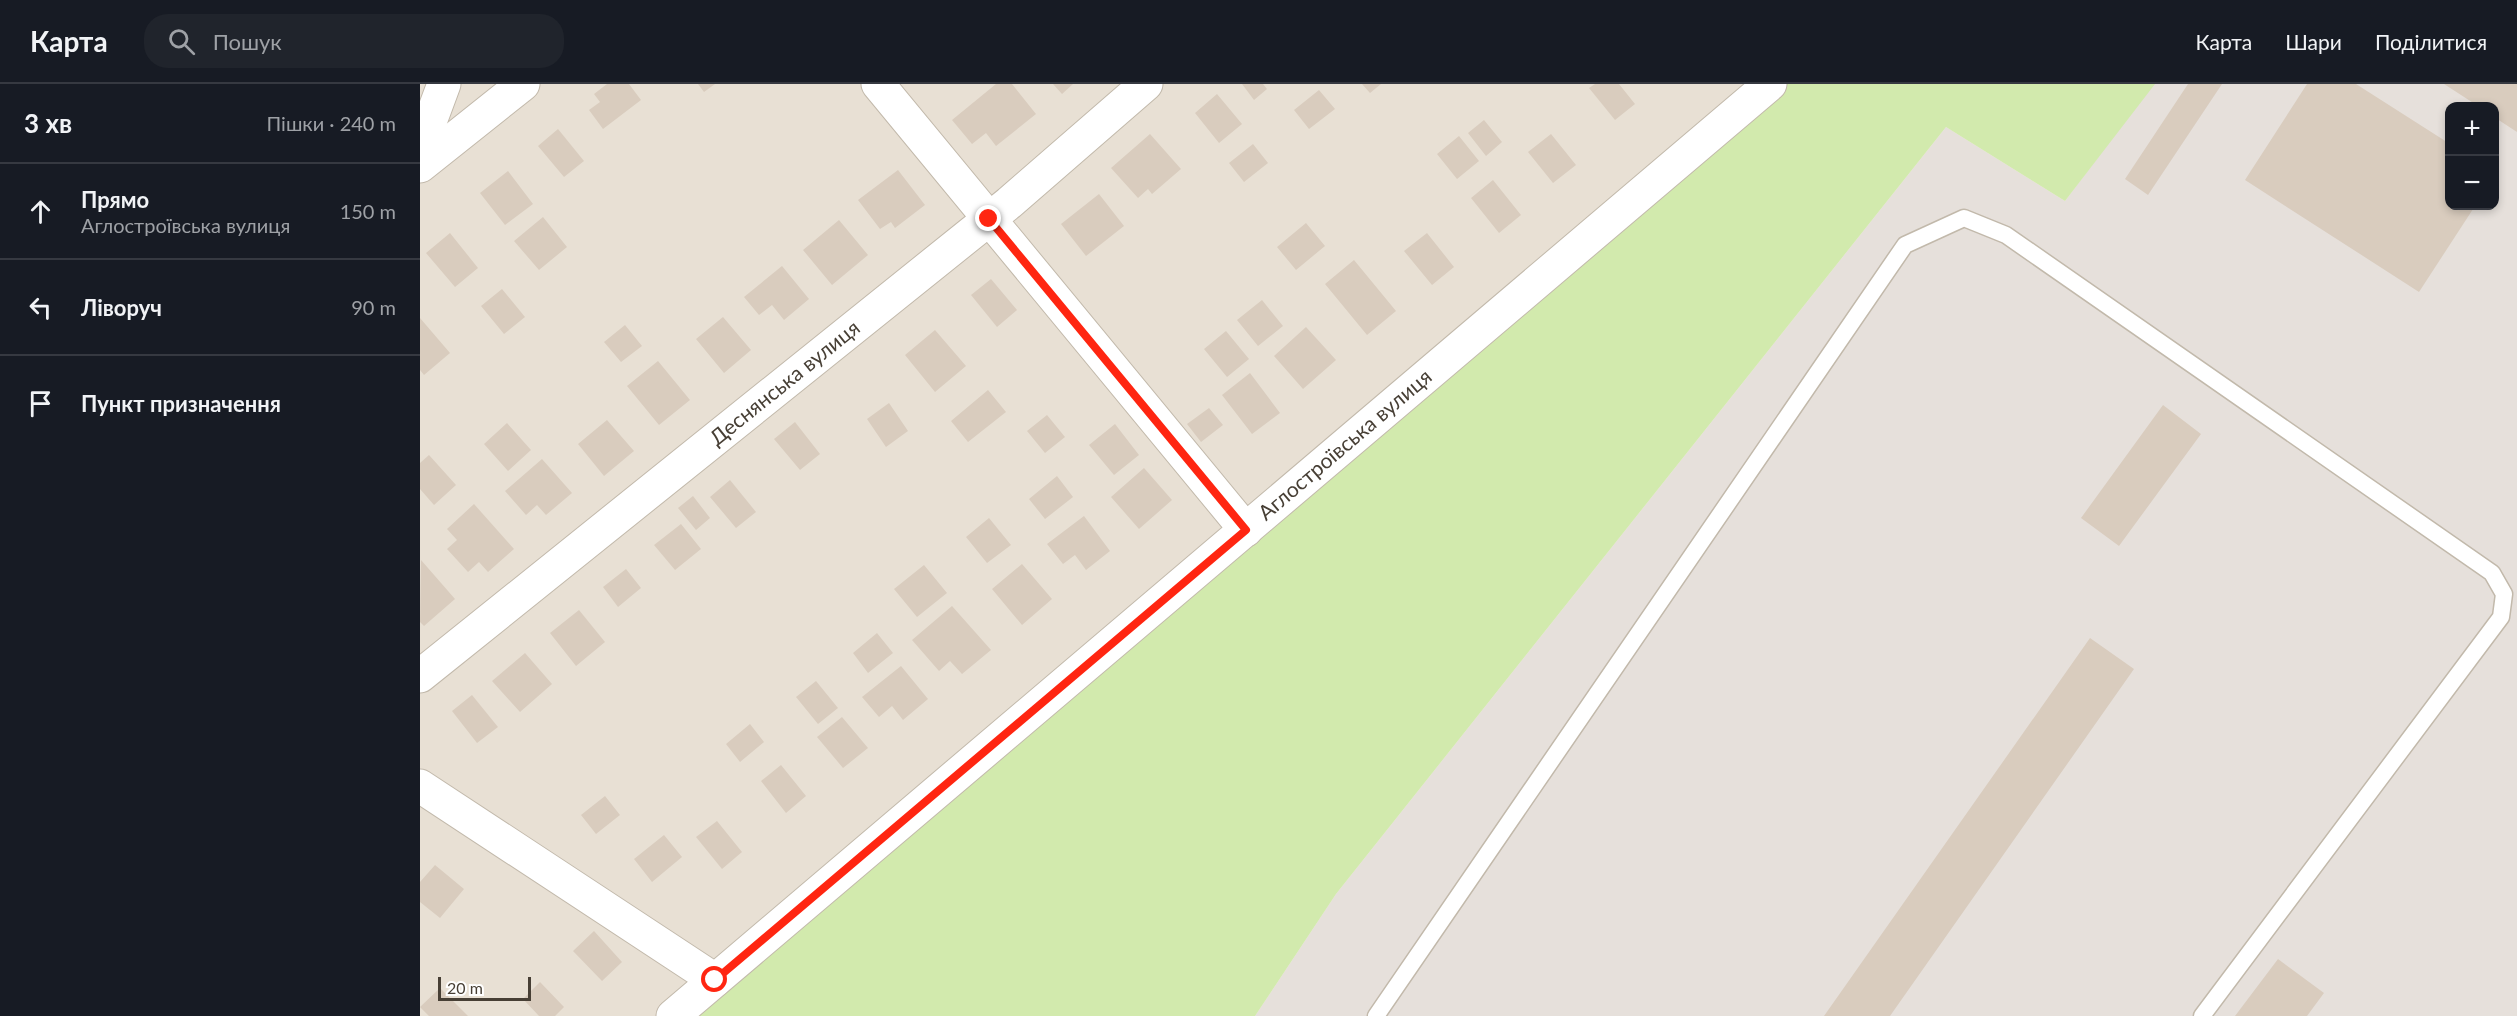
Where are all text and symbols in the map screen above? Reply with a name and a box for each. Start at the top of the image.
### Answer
search box [144,14,564,68]
text: Карта [30,24,108,58]
icon: search [165,25,198,58]
text: Пошук [213,28,282,55]
text: Карта [2196,29,2252,54]
text: Шари [2285,29,2342,54]
text: Поділитися [2375,29,2487,54]
map controls [2445,102,2499,210]
button: + [2445,102,2499,156]
text: 3 хв [24,107,72,139]
text: Пішки · 240 m [267,111,396,135]
button: − [2445,156,2499,210]
text: Прямо [81,186,149,213]
icon: ahead [24,195,57,228]
text: 150 m [340,199,396,223]
route end [975,205,1001,231]
text: Аглостроївська вулиця [81,213,290,237]
icon: left [24,291,57,324]
text: Ліворуч [81,294,162,321]
text: 90 m [351,295,396,319]
street label: Деснянська вулиця [704,314,864,450]
street label: Аглостроївська вулиця [1252,363,1436,525]
icon: arrive [24,387,57,420]
text: Пункт призначення [81,390,281,417]
route start [701,966,727,992]
scale bar [438,974,531,1002]
text: 20 m [447,978,483,997]

